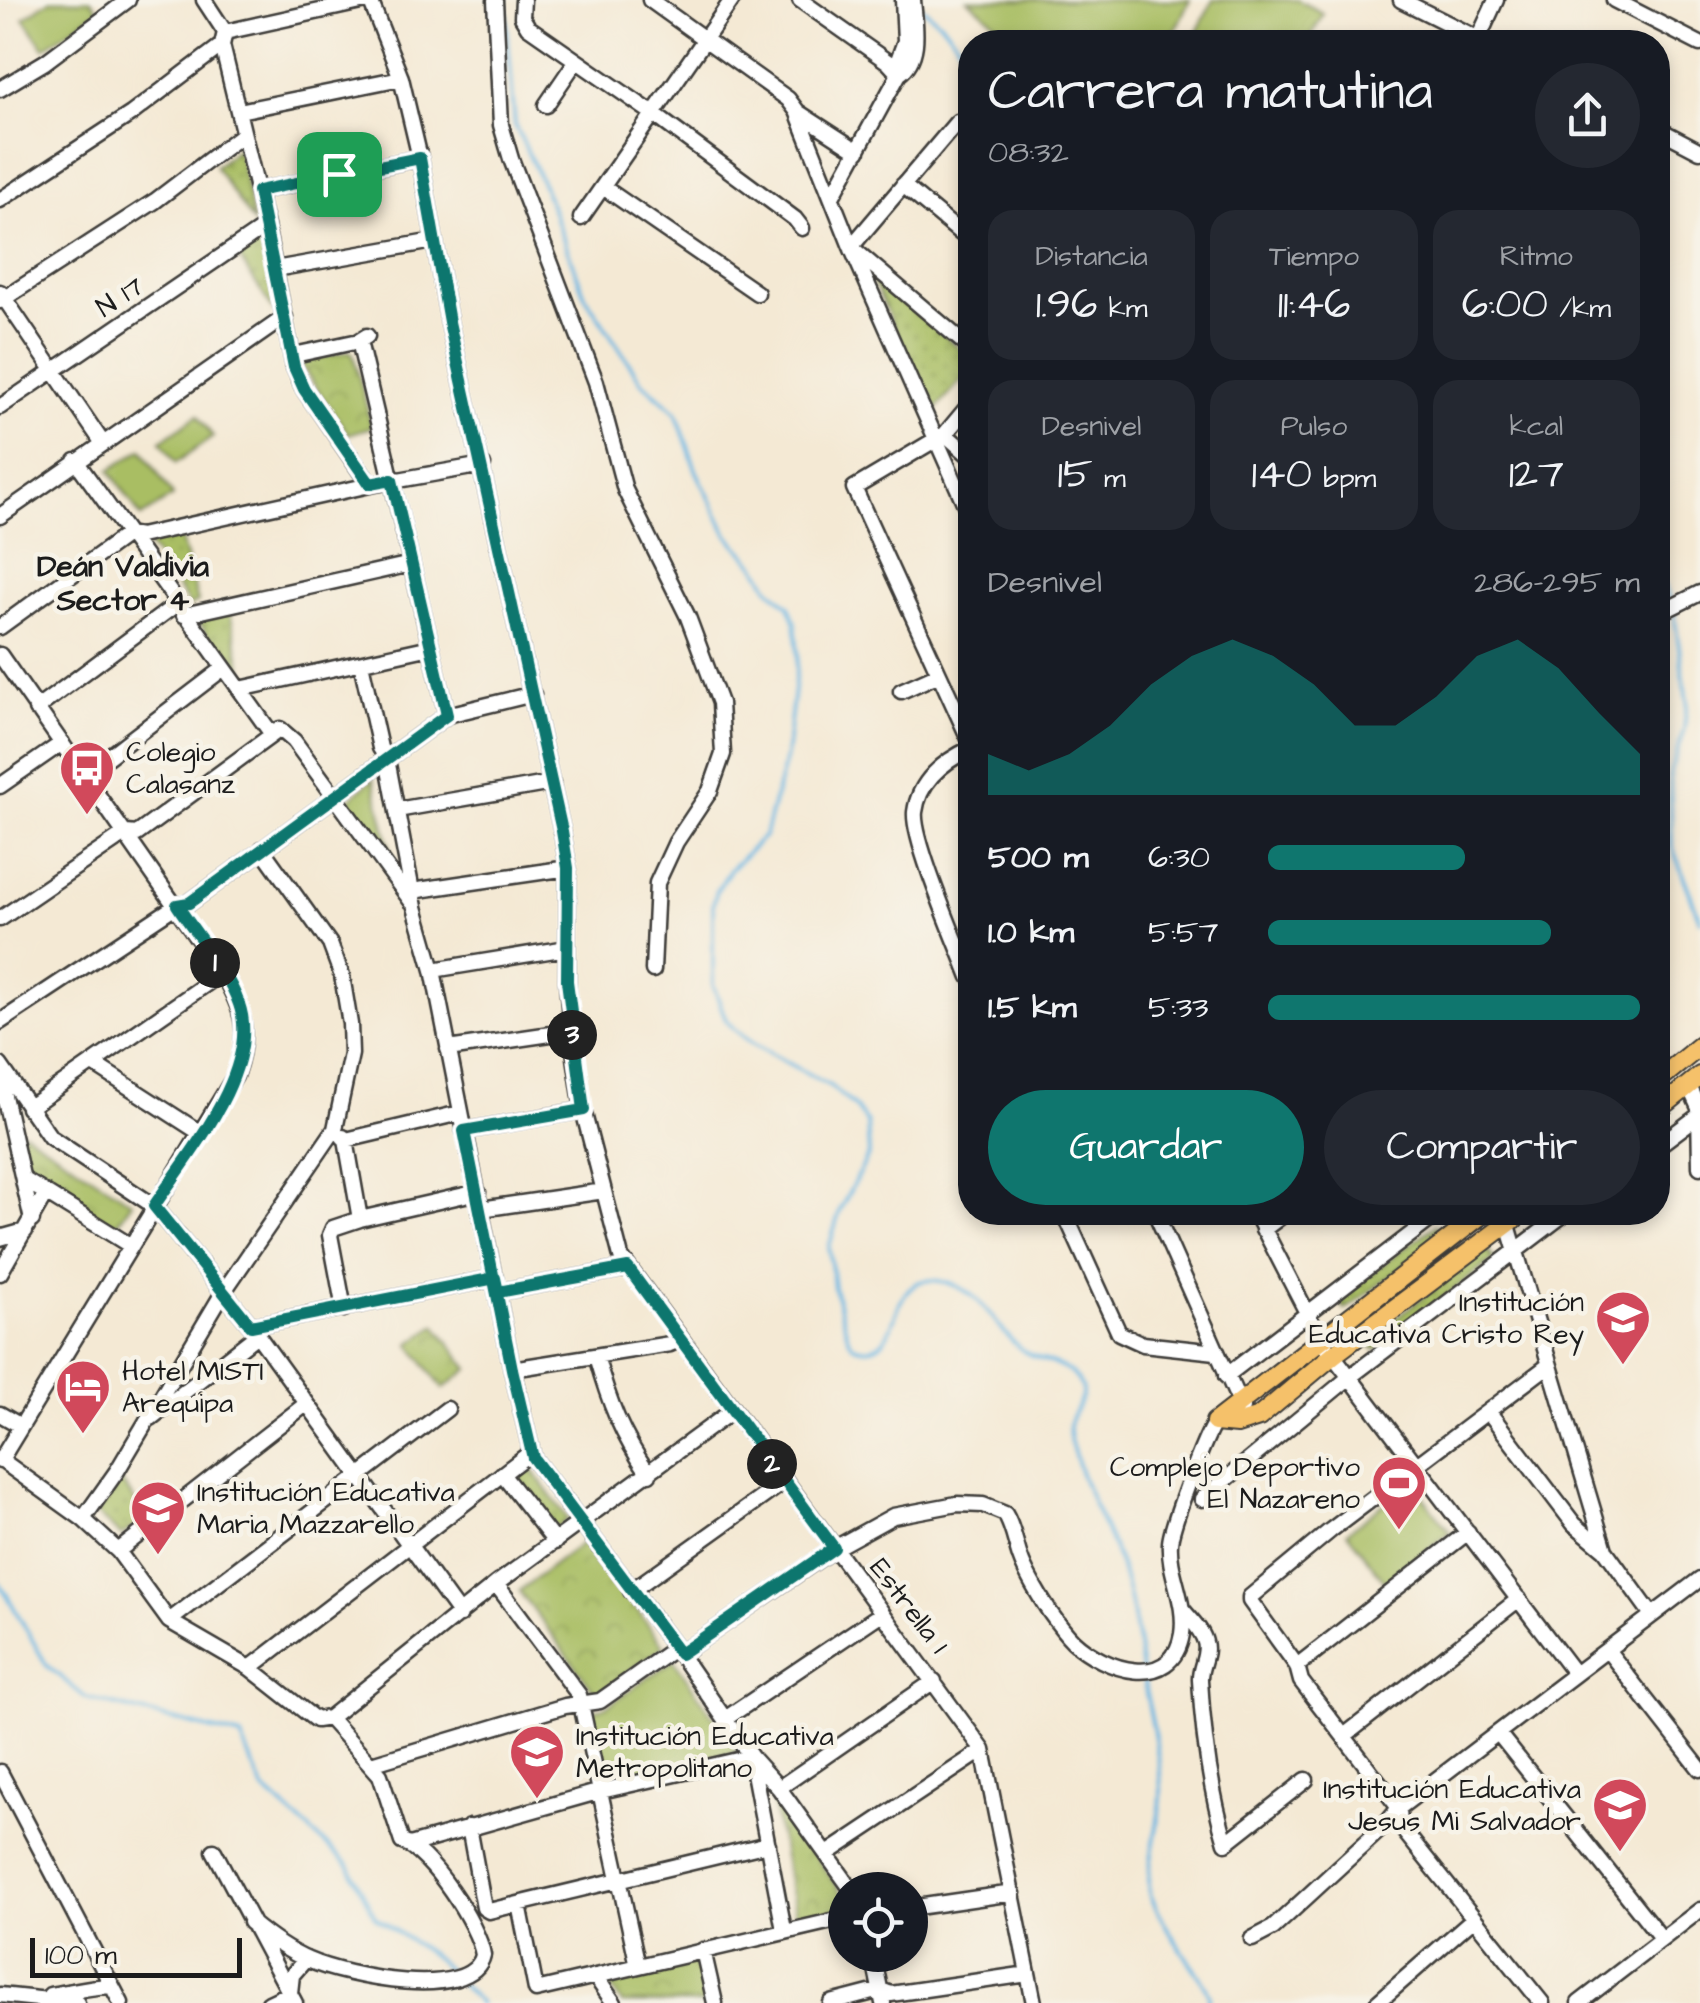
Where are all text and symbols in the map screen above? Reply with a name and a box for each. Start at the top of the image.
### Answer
text: Carrera matutina [988,54,1433,130]
button: share [1535,63,1640,168]
text: 08:32 [988,130,1069,175]
pin [297,132,382,217]
icon: arrive [312,147,367,202]
text: Distancia [1036,237,1148,276]
text: Tiempo [1269,237,1359,276]
text: Ritmo [1500,237,1573,276]
street label: N 17 [89,267,151,327]
text: 1.96 [1036,276,1097,334]
text: 11:46 [1278,276,1350,334]
text: 6:00 [1462,276,1548,334]
text: km [1097,289,1148,328]
text: /km [1548,289,1611,328]
text: Desnivel [1042,407,1142,446]
text: Pulso [1281,407,1347,446]
text: kcal [1510,407,1563,446]
text: 15 [1058,446,1093,504]
text: 140 [1252,446,1312,504]
text: 127 [1509,446,1564,504]
text: m [1093,459,1126,498]
text: bpm [1312,459,1376,498]
district label: Deán Valdivia Sector 4 [37,546,210,622]
text: Desnivel [988,560,1102,605]
text: 286–295 m [1474,560,1640,605]
place label: Colegio Calasanz [126,733,235,804]
bus stop icon: Colegio Calasanz [57,738,117,817]
text: 500 m [988,835,1089,880]
text: 6:30 [1148,835,1210,880]
text: 1.0 km [988,910,1074,955]
text: 5:57 [1148,910,1218,955]
pin: 1 [190,938,240,988]
text: 1 [213,943,217,982]
text: 1.5 km [988,985,1077,1030]
text: 5:33 [1148,985,1209,1030]
pin: 3 [547,1010,597,1060]
text: 3 [565,1015,579,1054]
button: Guardar [988,1090,1304,1205]
button: Compartir [1324,1090,1640,1205]
place label: Institución Educativa Cristo Rey [1309,1283,1584,1356]
school or university icon: Institución Educativa Cristo Rey [1593,1288,1653,1367]
place label: Hotel MISTI Arequipa [122,1352,264,1423]
hotel icon: Hotel MISTI Arequipa [53,1357,113,1436]
pin: 2 [747,1439,797,1489]
text: 2 [764,1444,780,1483]
place label: Complejo Deportivo El Nazareno [1110,1448,1360,1519]
sports icon: Complejo Deportivo El Nazareno [1369,1453,1429,1532]
place label: Institución Educativa Maria Mazzarello [197,1473,455,1544]
school or university icon: Institución Educativa Maria Mazzarello [128,1478,188,1557]
street label: Estrella 1 [860,1550,958,1662]
place label: Institución Educativa Metropolitano [576,1717,834,1788]
school or university icon: Institución Educativa Metropolitano [507,1722,567,1801]
place label: Institución Educativa Jesus Mi Salvador [1323,1770,1581,1841]
school or university icon: Institución Educativa Jesus Mi Salvador [1590,1775,1650,1854]
map controls [828,1872,928,1972]
button: locate [828,1872,928,1972]
scale bar [30,1933,242,1978]
text: 100 m [45,1936,117,1975]

